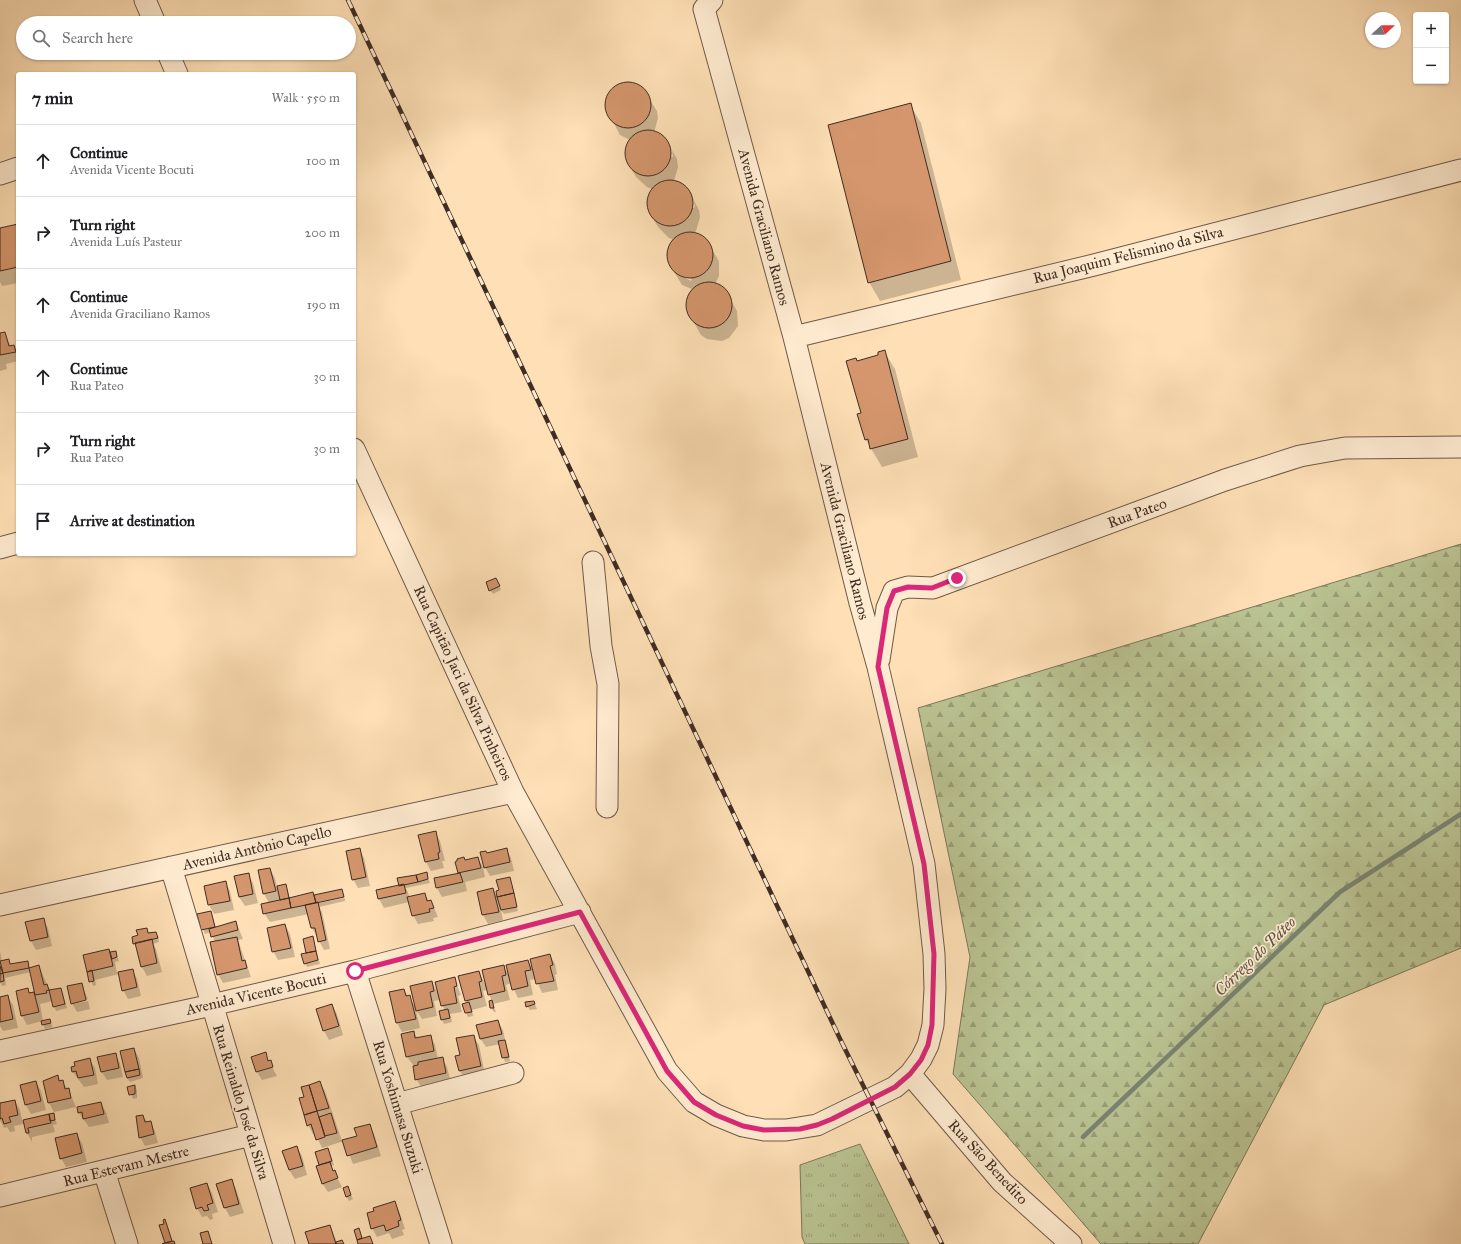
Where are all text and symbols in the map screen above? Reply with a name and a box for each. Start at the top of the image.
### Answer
north arrow [1365,12,1401,48]
map controls [1413,12,1449,84]
button: + [1413,12,1449,48]
search box [16,16,356,60]
icon: search [30,27,52,49]
text: Search here [62,29,133,47]
button: − [1413,48,1449,84]
text: 7 min [32,88,73,109]
text: Walk · 550 m [271,90,340,106]
text: Continue [70,144,128,162]
street label: Avenida Graciliano Ramos [734,146,794,307]
icon: ahead [32,150,54,172]
text: 100 m [306,153,340,169]
text: Avenida Vicente Bocuti [70,162,194,178]
text: Turn right [70,216,135,234]
icon: right [32,222,54,244]
street label: Rua Joaquim Felismino da Silva [1031,222,1226,288]
text: 200 m [305,225,340,241]
text: Avenida Luís Pasteur [70,234,182,250]
text: Continue [70,288,128,306]
icon: ahead [32,294,54,316]
text: 190 m [307,297,340,313]
text: Avenida Graciliano Ramos [70,306,210,322]
text: Continue [70,360,128,378]
icon: ahead [32,366,54,388]
text: 30 m [314,369,340,385]
text: Rua Pateo [70,378,124,394]
text: Turn right [70,432,135,450]
icon: right [32,438,54,460]
text: 30 m [314,441,340,457]
text: Rua Pateo [70,450,124,466]
street label: Avenida Graciliano Ramos [816,459,873,622]
street label: Rua Pateo [1105,494,1169,532]
icon: arrive [32,510,54,532]
text: Arrive at destination [70,512,195,530]
route end [948,569,966,587]
street label: Rua Capitão Jaci da Silva Pinheiros [409,583,516,784]
street label: Avenida Antônio Capello [180,822,334,874]
water label: Córrego do Páteo [1210,912,1300,1000]
route start [346,962,364,980]
street label: Avenida Vicente Bocuti [183,969,328,1019]
street label: Rua Reinaldo José da Silva [208,1022,273,1183]
street label: Rua Yoshimasa Suzuki [369,1038,427,1176]
street label: Rua São Benedito [944,1116,1032,1208]
street label: Rua Estevam Mestre [61,1142,191,1190]

